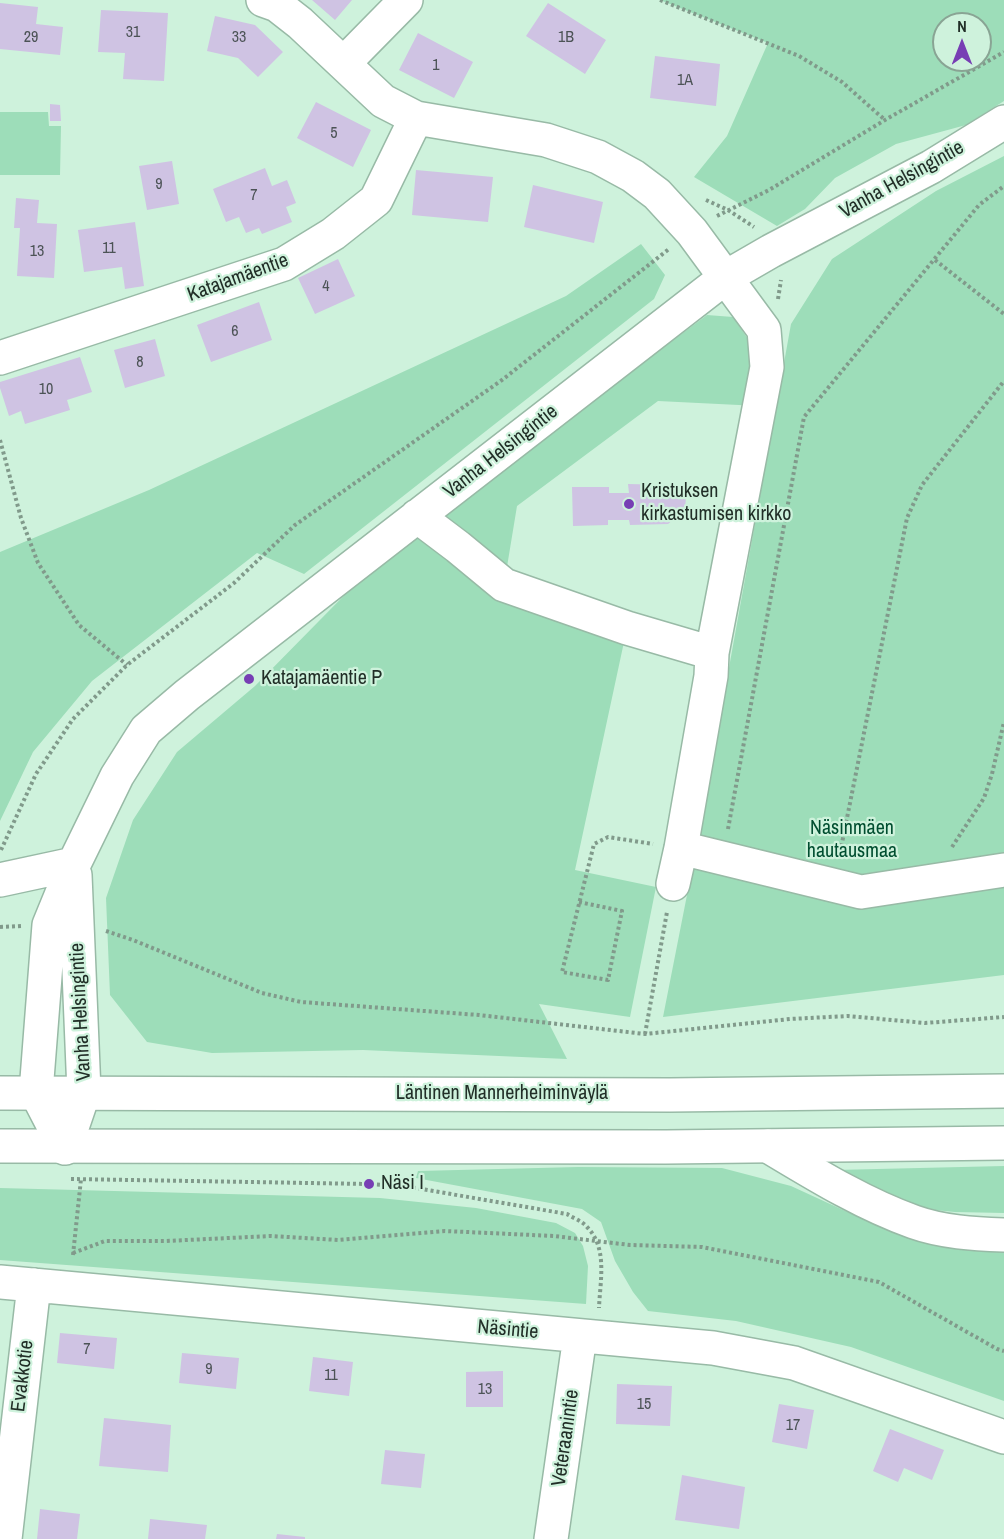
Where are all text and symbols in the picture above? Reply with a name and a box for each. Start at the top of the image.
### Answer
north arrow [932,12,992,72]
text: N [957,15,967,37]
house number: 31 [126,23,140,43]
house number: 29 [24,28,38,48]
house number: 33 [232,28,246,48]
house number: 1B [558,28,574,48]
house number: 1 [432,56,440,76]
house number: 1A [677,71,693,91]
house number: 5 [330,124,338,144]
street label: Vanha Helsingintie [836,136,968,224]
house number: 9 [155,175,163,195]
house number: 7 [250,186,258,206]
house number: 11 [102,239,116,259]
house number: 13 [30,242,44,262]
street label: Katajamäentie [184,249,292,307]
house number: 4 [322,277,330,297]
house number: 6 [231,322,239,342]
house number: 8 [136,353,144,373]
house number: 10 [39,380,53,400]
street label: Vanha Helsingintie [439,400,563,504]
place label: Kristuksen kirkastumisen kirkko [641,480,791,527]
marker: Kristuksen kirkastumisen kirkko [622,497,636,511]
place label: Katajamäentie P [261,667,382,691]
marker: Katajamäentie P [242,672,256,686]
park label: Näsinmäen hautausmaa [807,817,897,864]
street label: Vanha Helsingintie [65,942,97,1082]
street label: Läntinen Mannerheiminväylä [396,1082,608,1106]
place label: Näsi I [381,1172,424,1196]
marker: Näsi I [362,1177,376,1191]
street label: Näsintie [477,1315,539,1345]
street label: Evakkotie [7,1339,39,1413]
house number: 7 [83,1340,91,1360]
house number: 9 [205,1360,213,1380]
house number: 11 [324,1366,338,1386]
house number: 13 [478,1380,492,1400]
street label: Veteraanintie [547,1388,585,1488]
house number: 15 [637,1395,651,1415]
house number: 17 [786,1416,800,1436]

